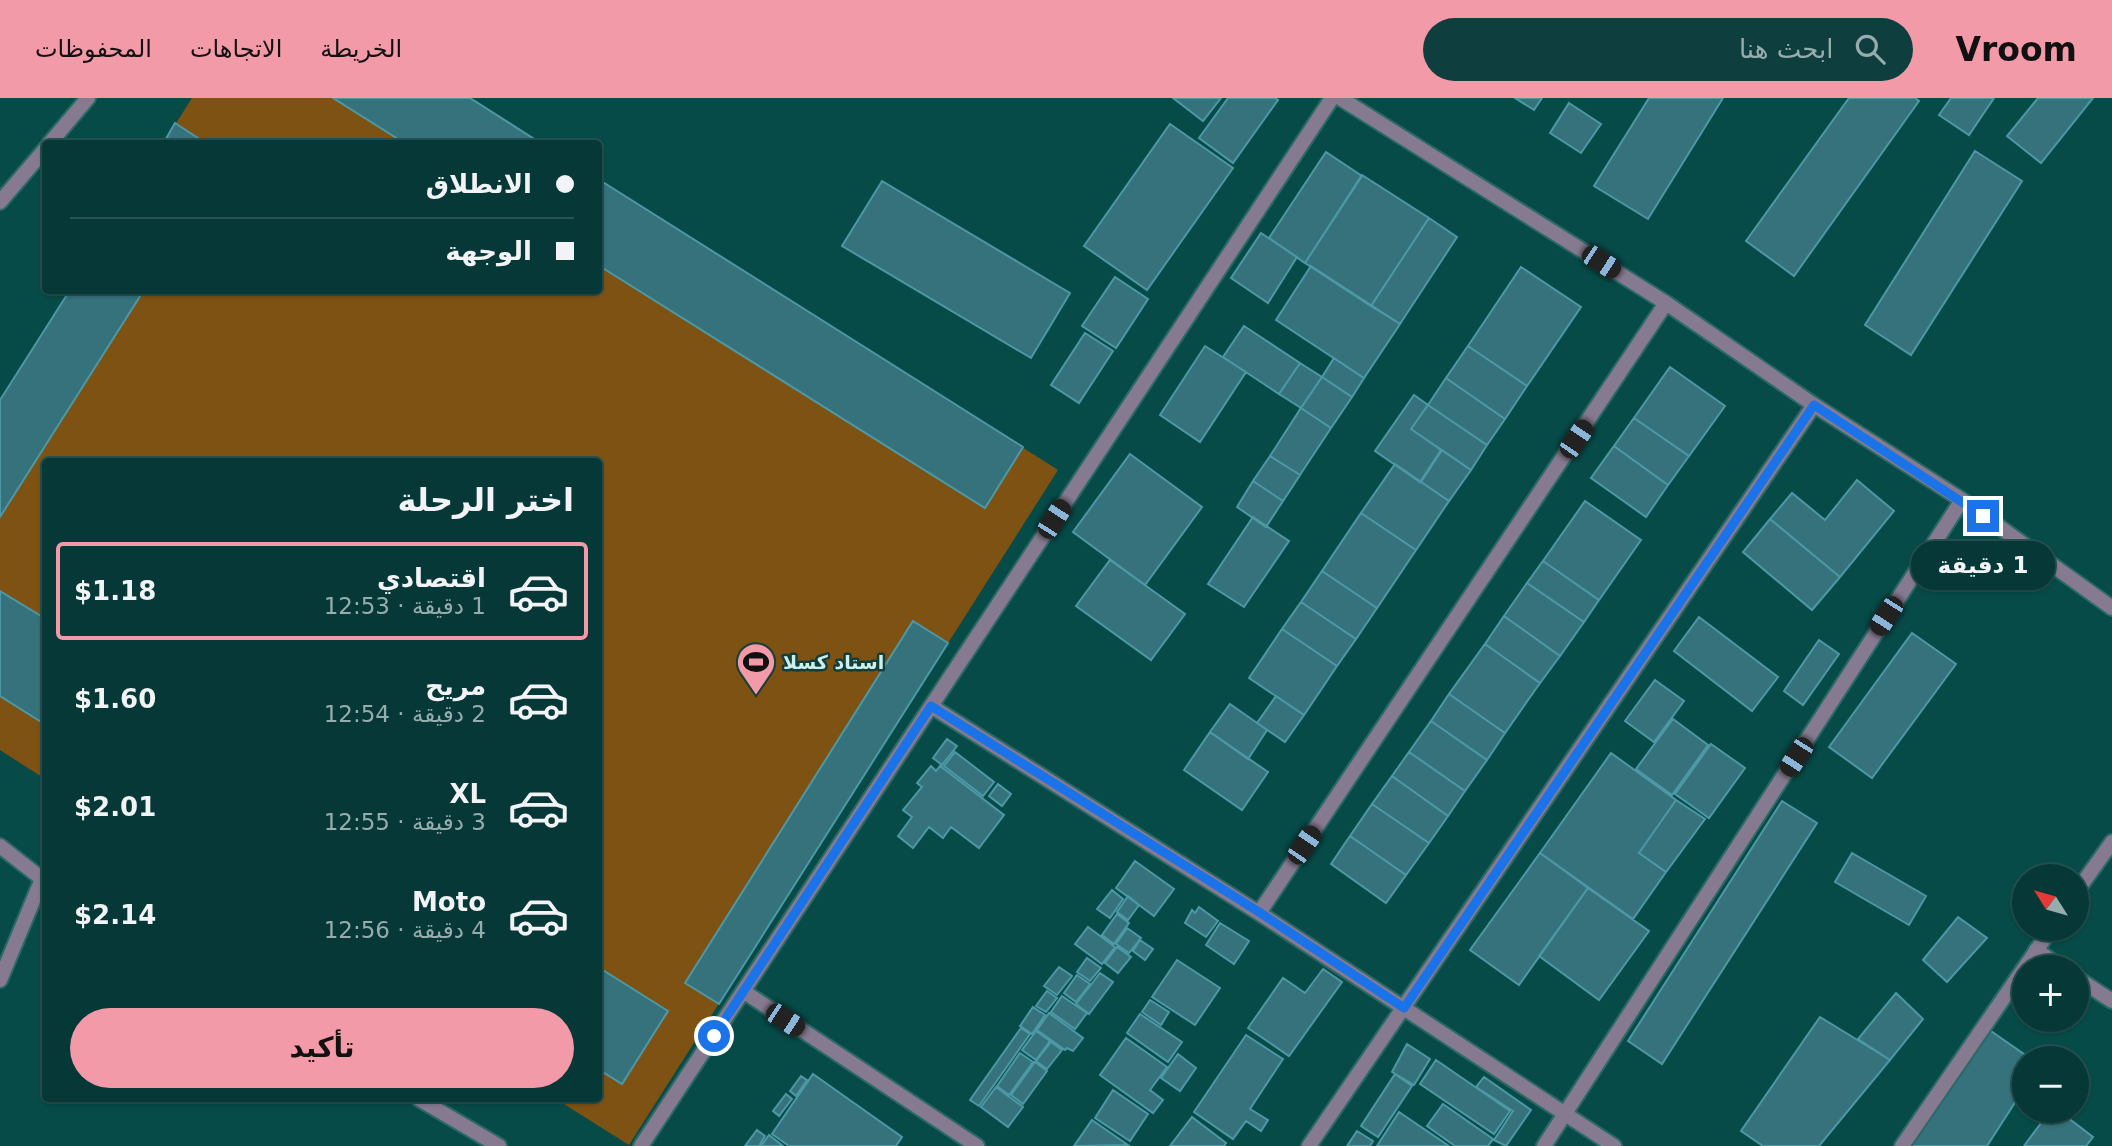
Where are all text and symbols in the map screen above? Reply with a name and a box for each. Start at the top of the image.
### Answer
search box [1423,18,1913,81]
icon: search [1851,30,1889,68]
text: Vroom [1955,30,2077,69]
text: ابحث هنا [1739,34,1833,64]
text: المحفوظات [35,35,152,63]
text: الاتجاهات [190,35,282,63]
text: الخريطة [320,35,402,63]
text: الانطلاق [426,169,532,199]
text: الوجهة [445,236,532,266]
car [1578,242,1625,282]
car [1556,416,1597,462]
text: اختر الرحلة [397,481,574,519]
car [1034,496,1075,542]
route end [1967,500,1999,532]
callout: 1 دقيقة [1911,540,2055,590]
text: 1 دقيقة [1938,552,2028,578]
icon: car [507,560,570,623]
text: اقتصادي [377,563,486,593]
text: $1.18 [74,576,156,606]
text: 1 دقيقة · 12:53 [324,593,486,619]
car [1866,593,1907,639]
sports icon: استاد كسلا [735,641,777,696]
place label: استاد كسلا [783,651,884,673]
icon: car [507,668,570,731]
text: مريح [425,671,486,701]
text: $1.60 [74,684,156,714]
text: 2 دقيقة · 12:54 [324,701,486,727]
car [1776,734,1817,780]
icon: car [507,776,570,839]
text: XL [449,779,486,809]
text: $2.01 [74,792,156,822]
text: 3 دقيقة · 12:55 [324,809,486,835]
car [1284,822,1325,868]
north arrow [2012,864,2090,942]
map controls [2012,864,2089,1123]
icon: car [507,884,570,947]
text: Moto [412,887,486,917]
text: $2.14 [74,900,156,930]
text: 4 دقيقة · 12:56 [324,917,486,943]
button: + [2012,955,2089,1032]
car [762,1000,809,1040]
button: تأكيد [70,1008,574,1088]
route start [698,1020,730,1052]
button: − [2012,1046,2089,1123]

